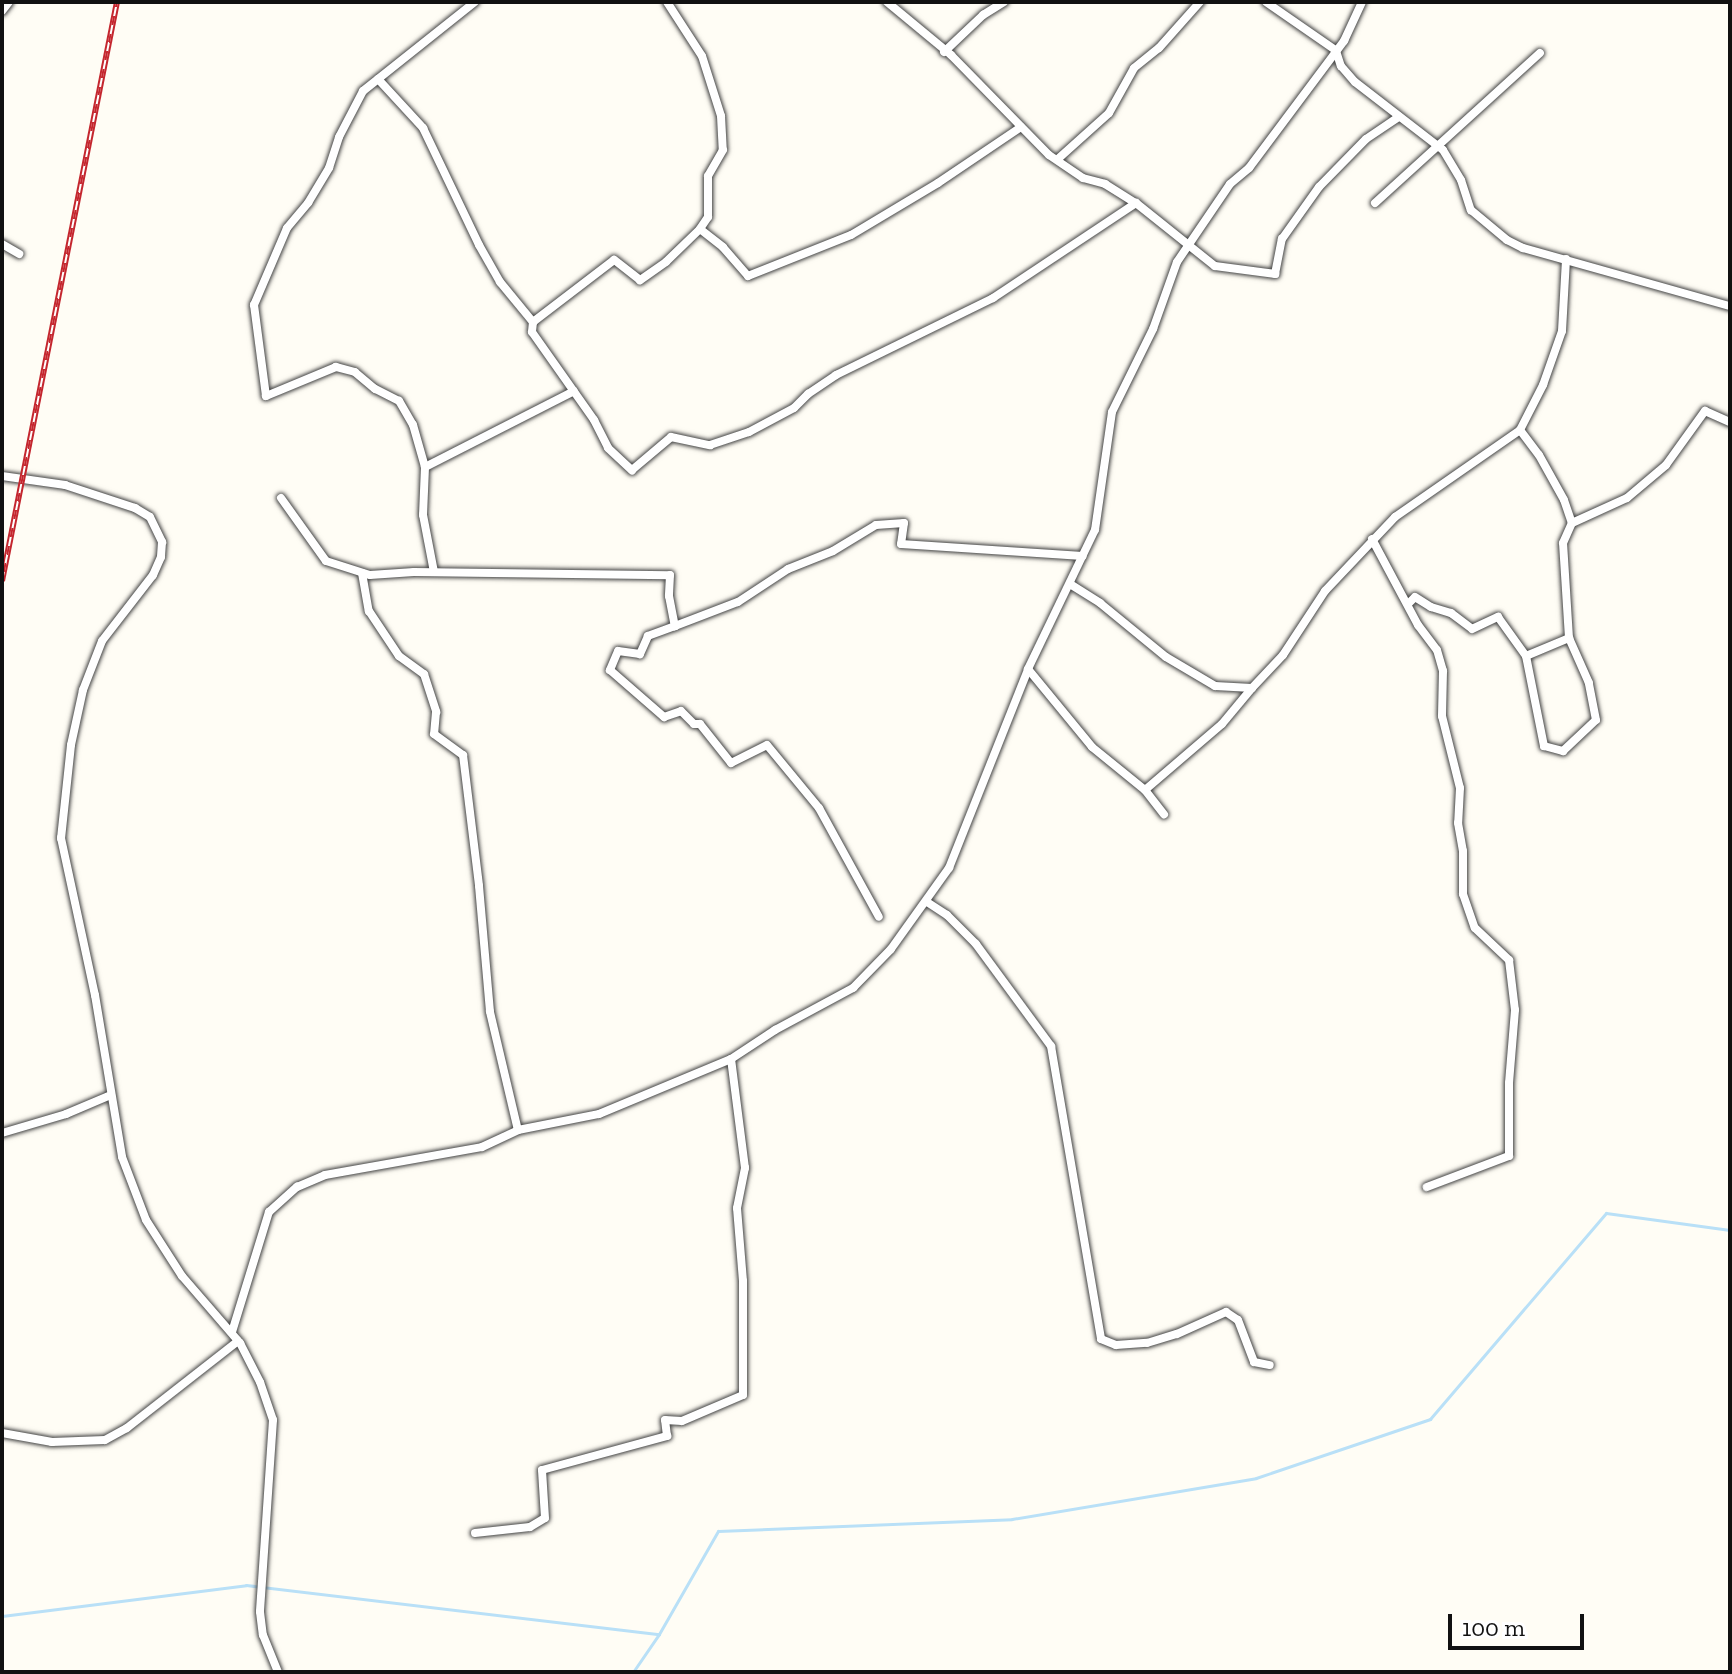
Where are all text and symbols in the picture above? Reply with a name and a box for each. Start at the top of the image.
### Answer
scale bar [1452,1598,1588,1648]
text: 100 m [1462,1613,1525,1642]

